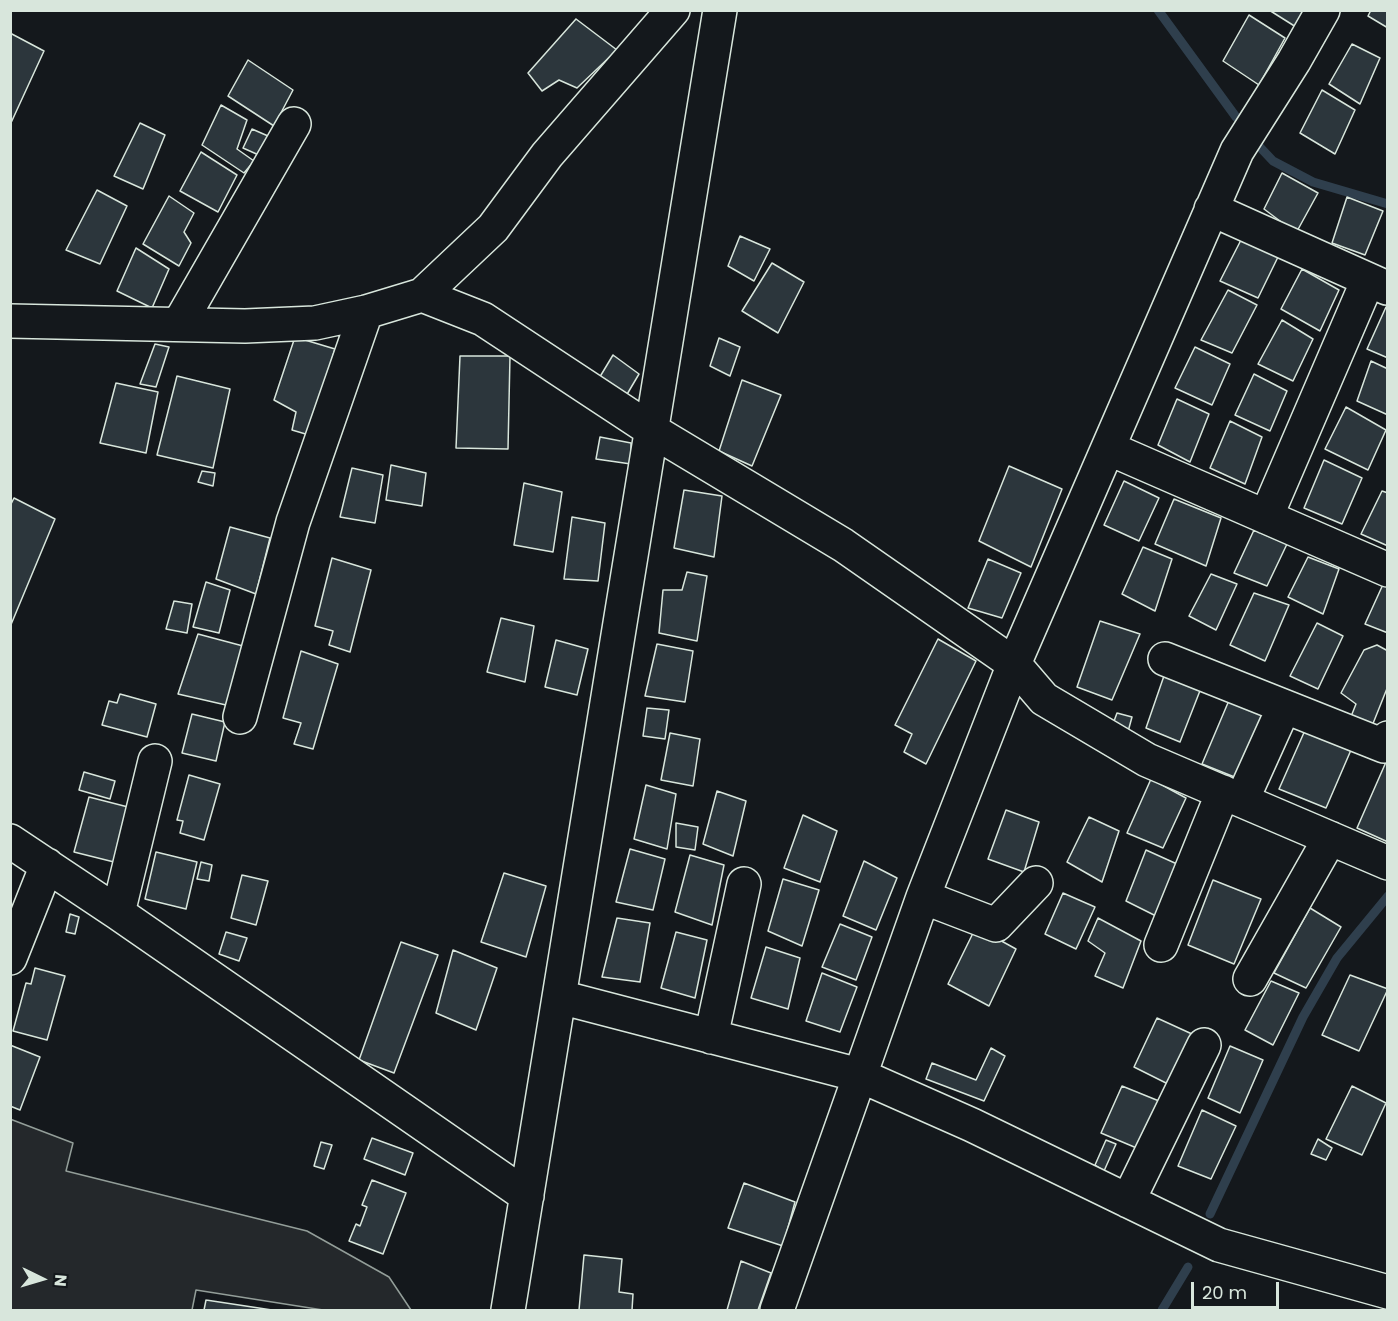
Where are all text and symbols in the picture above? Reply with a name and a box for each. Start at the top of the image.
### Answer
north arrow [12,1249,72,1309]
scale bar [1194,1270,1282,1308]
text: N [48,1274,72,1288]
text: 20 m [1202,1280,1247,1305]

